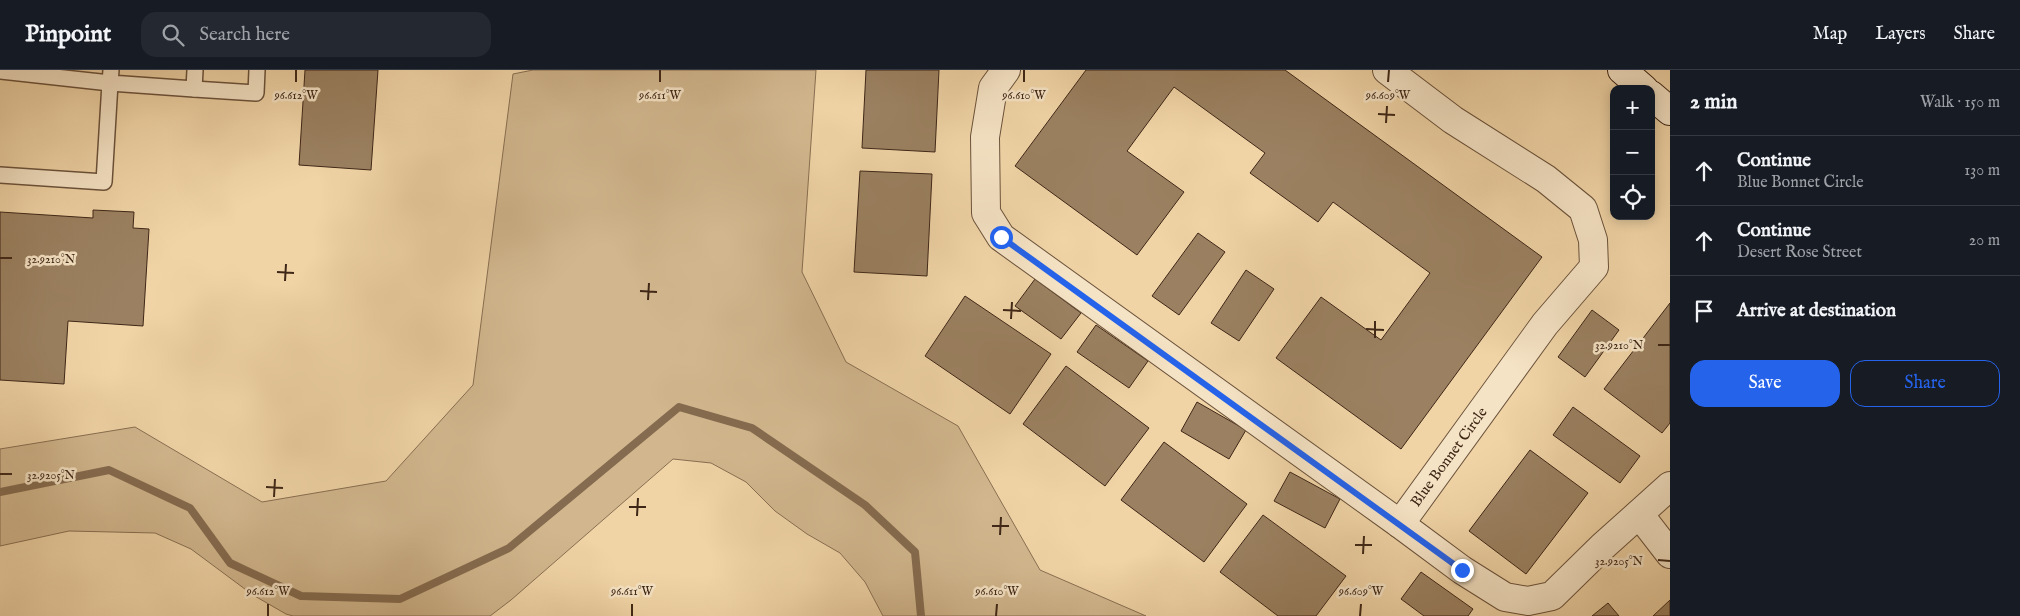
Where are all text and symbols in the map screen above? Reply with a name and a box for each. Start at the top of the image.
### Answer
search box [141,12,491,57]
text: Pinpoint [25,19,111,50]
icon: search [159,21,187,49]
text: Search here [199,23,290,47]
text: Map [1813,23,1847,46]
text: Layers [1875,23,1926,46]
text: Share [1954,23,1995,46]
map controls [1610,85,1655,220]
button: + [1610,85,1655,130]
text: 96.612°W [273,88,318,103]
text: 96.611°W [638,88,682,103]
text: 96.610°W [1001,88,1046,103]
text: 96.609°W [1365,88,1411,103]
text: 2 min [1690,89,1737,116]
text: Walk · 150 m [1920,93,2000,113]
button: − [1610,130,1655,175]
text: Continue [1737,149,1811,173]
icon: ahead [1690,157,1718,185]
text: 130 m [1964,161,2000,181]
text: Blue Bonnet Circle [1737,173,1864,193]
button: locate [1610,175,1655,220]
text: Continue [1737,219,1811,243]
route start [990,226,1013,249]
icon: ahead [1690,227,1718,255]
text: 20 m [1969,231,2000,251]
text: Desert Rose Street [1737,243,1862,263]
text: 32.9210°N [27,252,76,267]
icon: arrive [1690,297,1718,325]
text: Arrive at destination [1737,299,1896,323]
text: 32.9210°N [1595,338,1644,353]
button: Save [1690,360,1840,407]
button: Share [1850,360,2000,407]
street label: Blue Bonnet Circle [1406,403,1492,511]
text: 32.9205°N [27,468,76,483]
text: 32.9205°N [1595,554,1644,569]
route end [1451,559,1474,582]
text: 96.612°W [245,584,290,599]
text: 96.611°W [610,584,654,599]
text: 96.610°W [974,584,1019,599]
text: 96.609°W [1338,584,1384,599]

